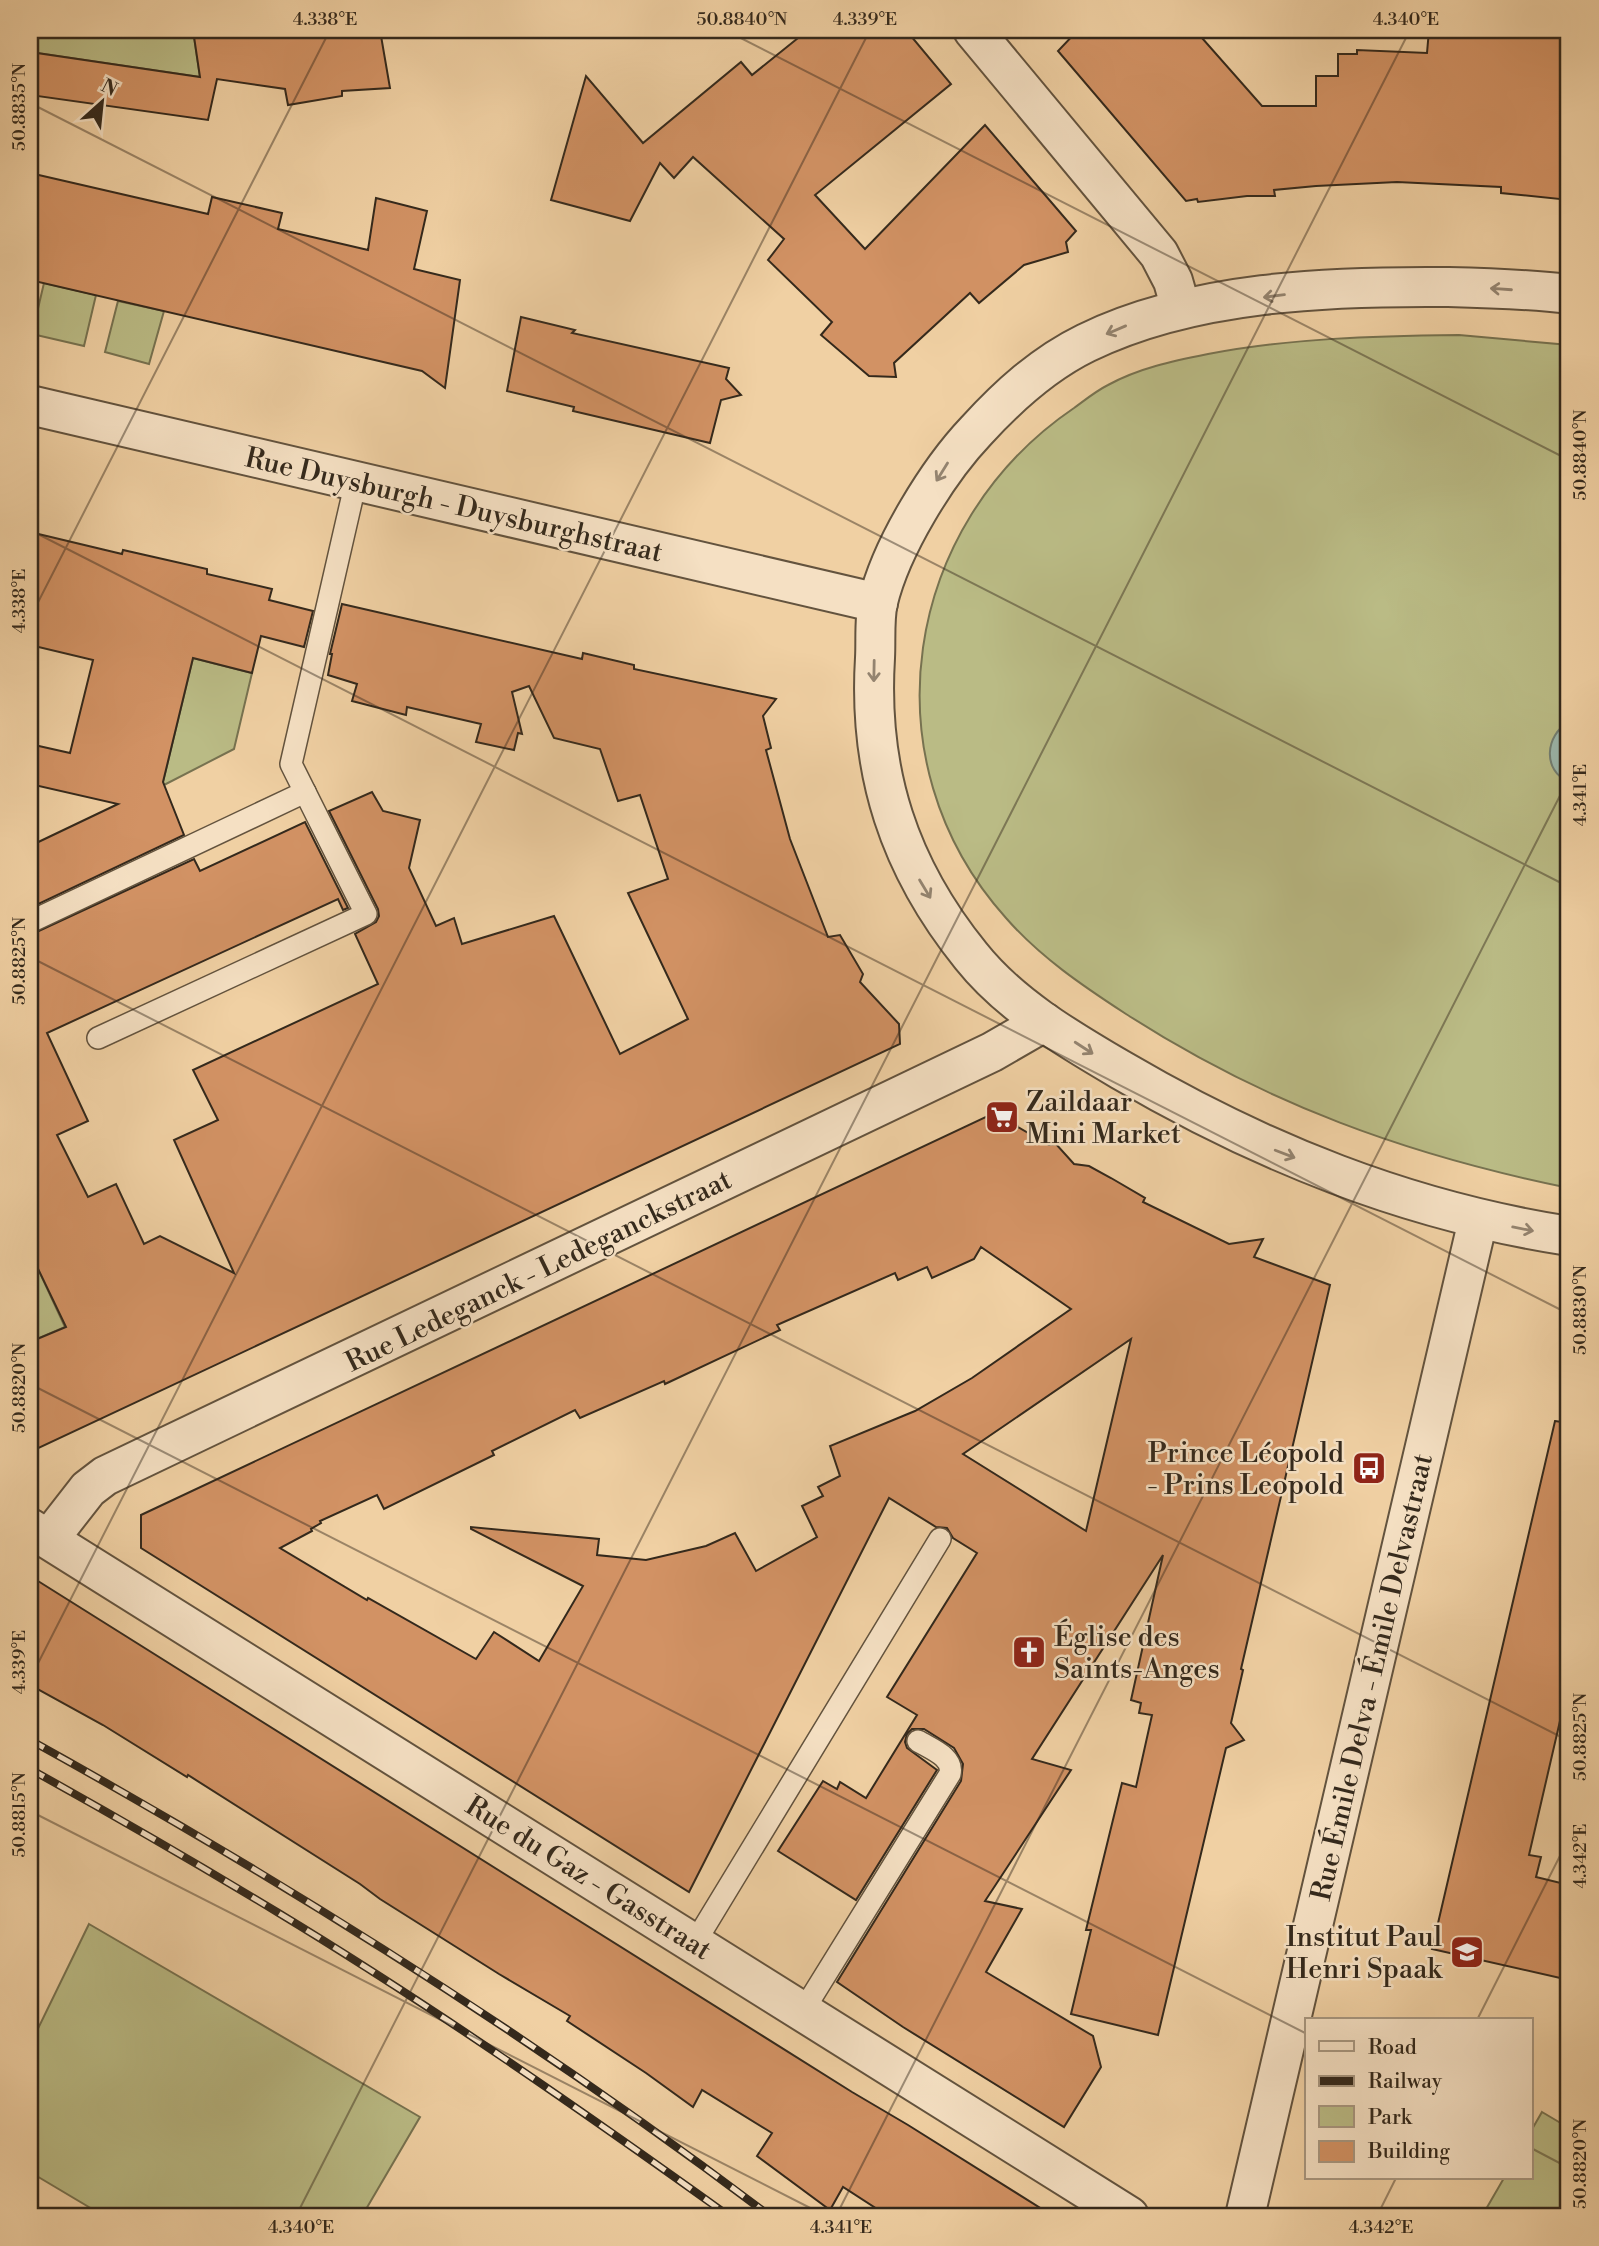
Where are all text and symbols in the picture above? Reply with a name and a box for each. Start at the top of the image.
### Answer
text: 4.338°E [293,8,357,31]
text: 50.8840°N [697,8,788,31]
text: 4.339°E [833,8,897,31]
text: 4.340°E [1373,8,1439,31]
text: 50.8835°N [8,63,31,151]
north arrow [66,66,136,136]
text: N [97,74,121,102]
one-way arrow [1490,282,1513,295]
one-way arrow [1263,289,1286,302]
one-way arrow [1106,325,1127,338]
text: 50.8840°N [1569,409,1592,500]
street label: Rue Duysburgh - Duysburghstraat [241,440,666,571]
one-way arrow [935,461,949,481]
text: 4.338°E [8,569,31,633]
one-way arrow [867,659,881,682]
text: 4.341°E [1569,764,1592,826]
one-way arrow [919,879,933,899]
text: 50.8825°N [8,916,31,1005]
one-way arrow [1074,1041,1094,1055]
place label: Zaildaar Mini Market [1026,1085,1181,1152]
supermarket icon: Zaildaar Mini Market [983,1098,1021,1136]
one-way arrow [1274,1149,1295,1162]
street label: Rue Ledeganck - Ledeganckstraat [340,1162,738,1380]
one-way arrow [1511,1223,1534,1236]
text: 50.8830°N [1569,1265,1592,1355]
text: 50.8820°N [8,1342,31,1433]
place label: Prince Léopold - Prins Leopold [1147,1436,1344,1503]
bus stop icon: Prince Léopold - Prins Leopold [1350,1449,1388,1487]
street label: Rue Émile Delva - Émile Delvastraat [1302,1450,1441,1904]
place label: Église des Saints-Anges [1054,1618,1220,1687]
text: 4.339°E [8,1630,31,1694]
church icon: Église des Saints-Anges [1010,1633,1048,1671]
text: 50.8825°N [1569,1692,1592,1781]
text: 50.8815°N [8,1772,31,1858]
street label: Rue du Gaz - Gasstraat [459,1788,718,1968]
text: 4.342°E [1569,1824,1592,1888]
place label: Institut Paul Henri Spaak [1286,1920,1443,1987]
school or university icon: Institut Paul Henri Spaak [1448,1933,1486,1971]
legend [1305,2018,1532,2180]
text: Road [1368,2035,1417,2061]
text: Railway [1368,2069,1443,2095]
text: Park [1368,2105,1413,2131]
text: 50.8820°N [1569,2118,1592,2209]
text: Building [1367,2139,1450,2165]
text: 4.340°E [268,2216,334,2239]
text: 4.341°E [810,2216,872,2239]
text: 4.342°E [1349,2216,1413,2239]

